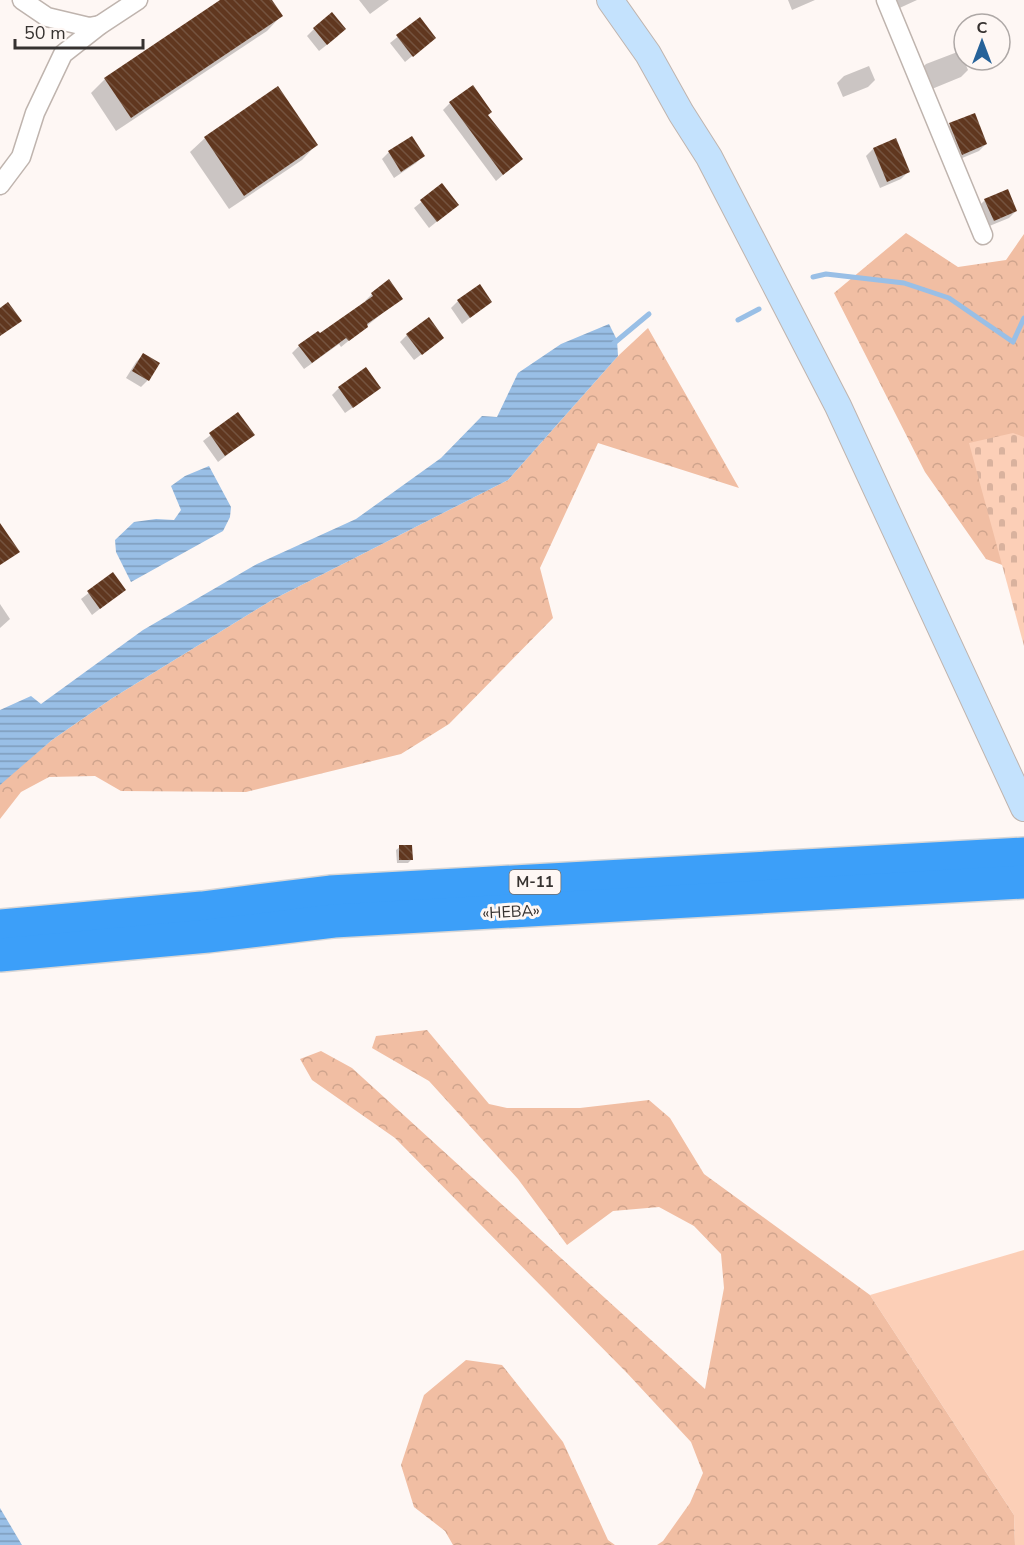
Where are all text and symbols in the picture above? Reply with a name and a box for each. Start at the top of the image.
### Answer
scale bar [15,12,142,50]
north arrow [952,12,1012,72]
text: С [977,17,988,39]
text: 50 m [24,21,66,45]
road number: М-11 [510,870,560,894]
street label: «НЕВА» [482,900,540,924]

